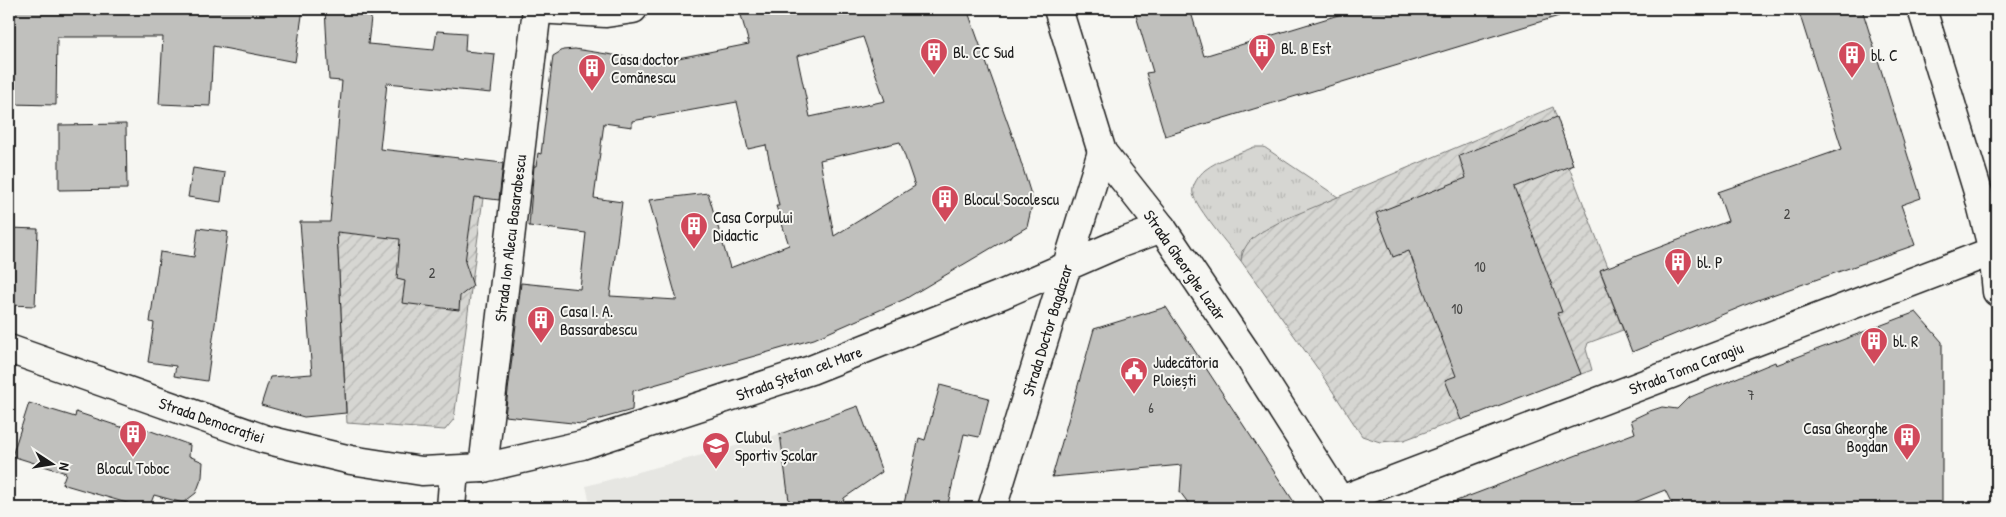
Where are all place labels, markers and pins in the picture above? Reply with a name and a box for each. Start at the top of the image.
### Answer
building icon: Bl. B Est [1247,33,1277,72]
building icon: Bl. CC Sud [919,37,949,76]
place label: Bl. B Est [1281,37,1331,59]
building icon: bl. C [1837,40,1867,79]
place label: Bl. CC Sud [953,41,1014,63]
place label: bl. C [1871,44,1898,66]
place label: Casa doctor Comănescu [611,48,679,88]
building icon: Casa doctor Comănescu [577,53,607,92]
building icon: Blocul Socolescu [930,184,960,223]
place label: Blocul Socolescu [964,188,1060,210]
place label: Casa Corpului Didactic [713,206,793,246]
building icon: Casa Corpului Didactic [679,211,709,250]
building icon: bl. P [1663,247,1693,286]
place label: bl. P [1697,251,1723,273]
place label: Casa I. A. Bassarabescu [560,300,638,340]
building icon: Casa I. A. Bassarabescu [526,305,556,344]
building icon: bl. R [1859,326,1889,365]
place label: bl. R [1893,330,1918,352]
place label: Judecătoria Ploiești [1153,351,1218,391]
public building icon: Judecătoria Ploiești [1119,356,1149,395]
place label: Casa Gheorghe Bogdan [1803,417,1889,457]
building icon: Blocul Toboc [118,419,148,458]
building icon: Casa Gheorghe Bogdan [1892,422,1922,461]
place label: Clubul Sportiv Școlar [735,426,818,466]
school or university icon: Clubul Sportiv Școlar [701,431,731,470]
place label: Blocul Toboc [97,457,170,479]

